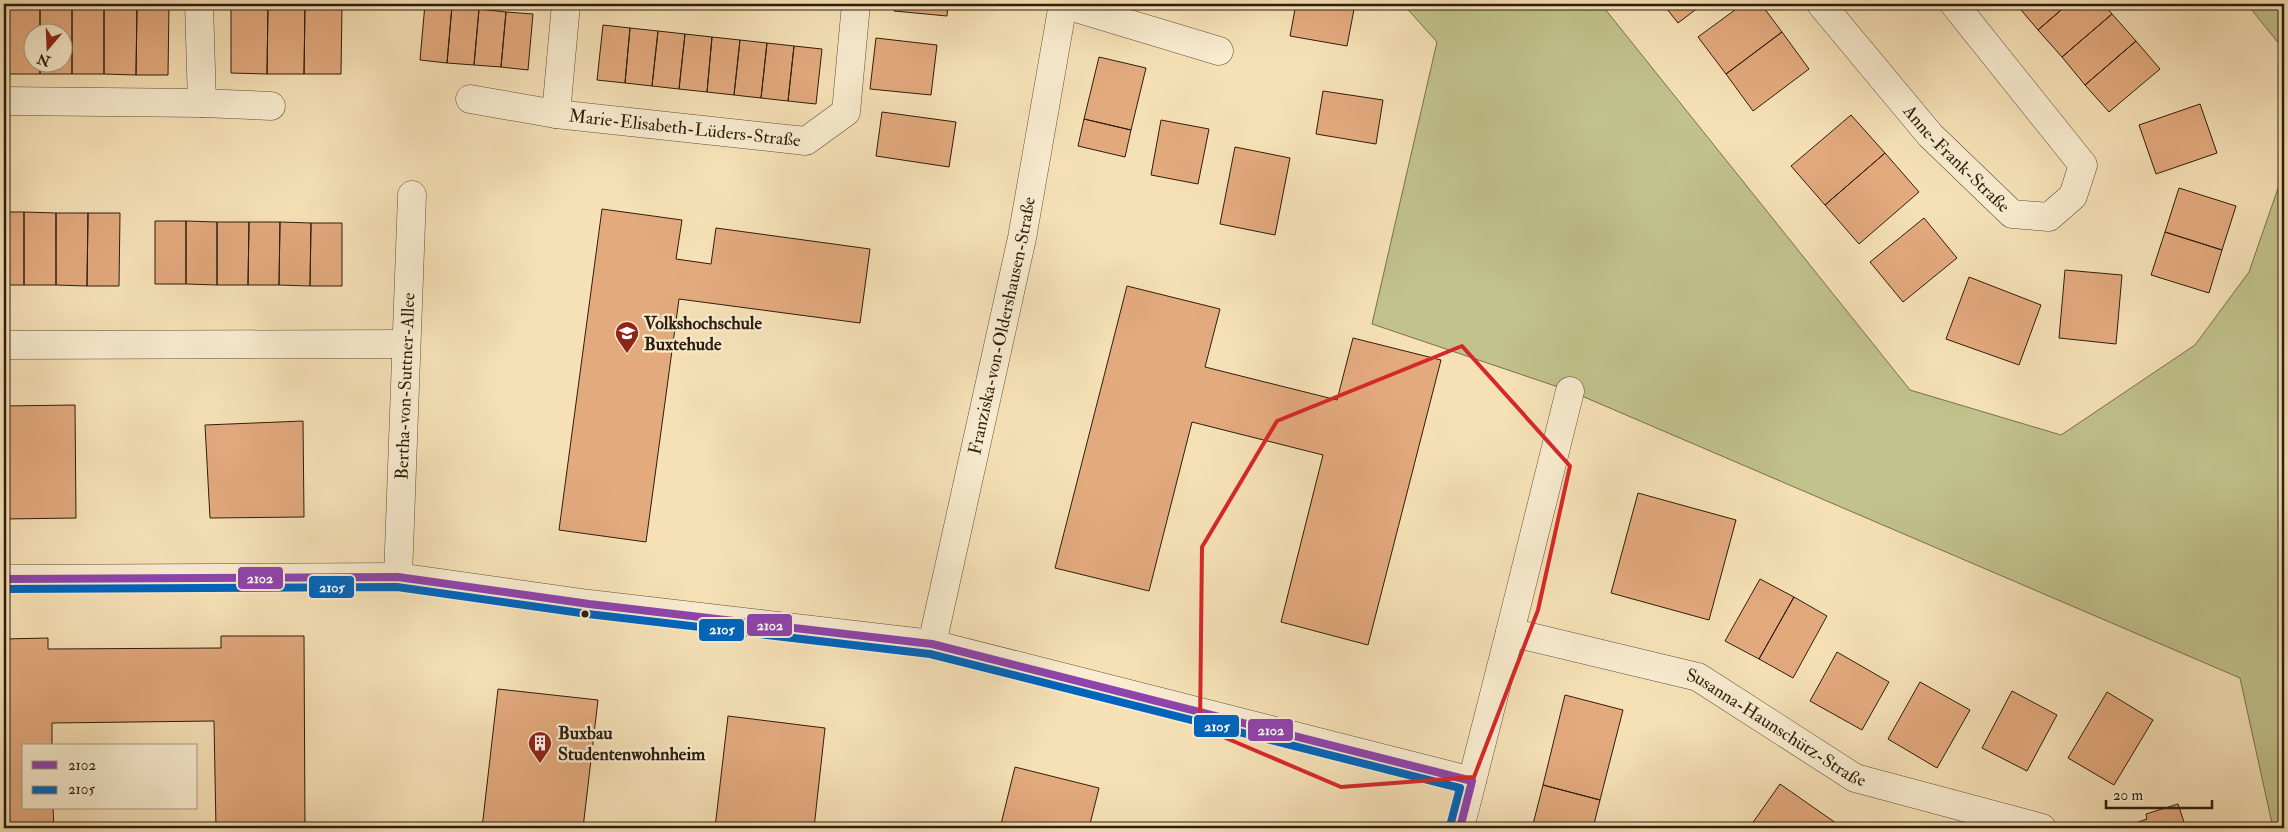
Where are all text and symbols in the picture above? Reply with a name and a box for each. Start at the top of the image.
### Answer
north arrow [22,22,72,72]
text: N [35,50,54,70]
street label: Anne-Frank-Straße [1898,99,2015,218]
street label: Marie-Elisabeth-Lüders-Straße [568,104,802,152]
street label: Franziska-von-Oldershausen-Straße [963,195,1041,457]
street label: Bertha-von-Suttner-Allee [390,292,420,480]
place label: Volkshochschule Buxtehude [643,312,762,356]
school or university icon: Volkshochschule Buxtehude [614,320,640,354]
line badge: 2102 [237,566,284,590]
text: 2102 [247,570,273,587]
line badge: 2105 [308,575,355,599]
text: 2105 [319,579,346,596]
unlabelled marker [580,609,590,619]
line badge: 2102 [746,613,793,637]
text: 2102 [757,617,783,634]
line badge: 2105 [698,618,745,642]
text: 2105 [709,621,736,638]
street label: Susanna-Haunschütz-Straße [1684,663,1869,792]
line badge: 2105 [1193,714,1240,738]
text: 2105 [1204,718,1231,735]
line badge: 2102 [1247,718,1294,742]
place label: Buxbau Studentenwohnheim [558,722,706,766]
text: 2102 [1258,722,1284,739]
building icon: Buxbau Studentenwohnheim [527,730,553,764]
legend [22,744,198,810]
text: 2102 [68,756,97,775]
scale bar [2106,777,2212,809]
text: 2105 [68,780,96,799]
text: 20 m [2113,786,2143,805]

